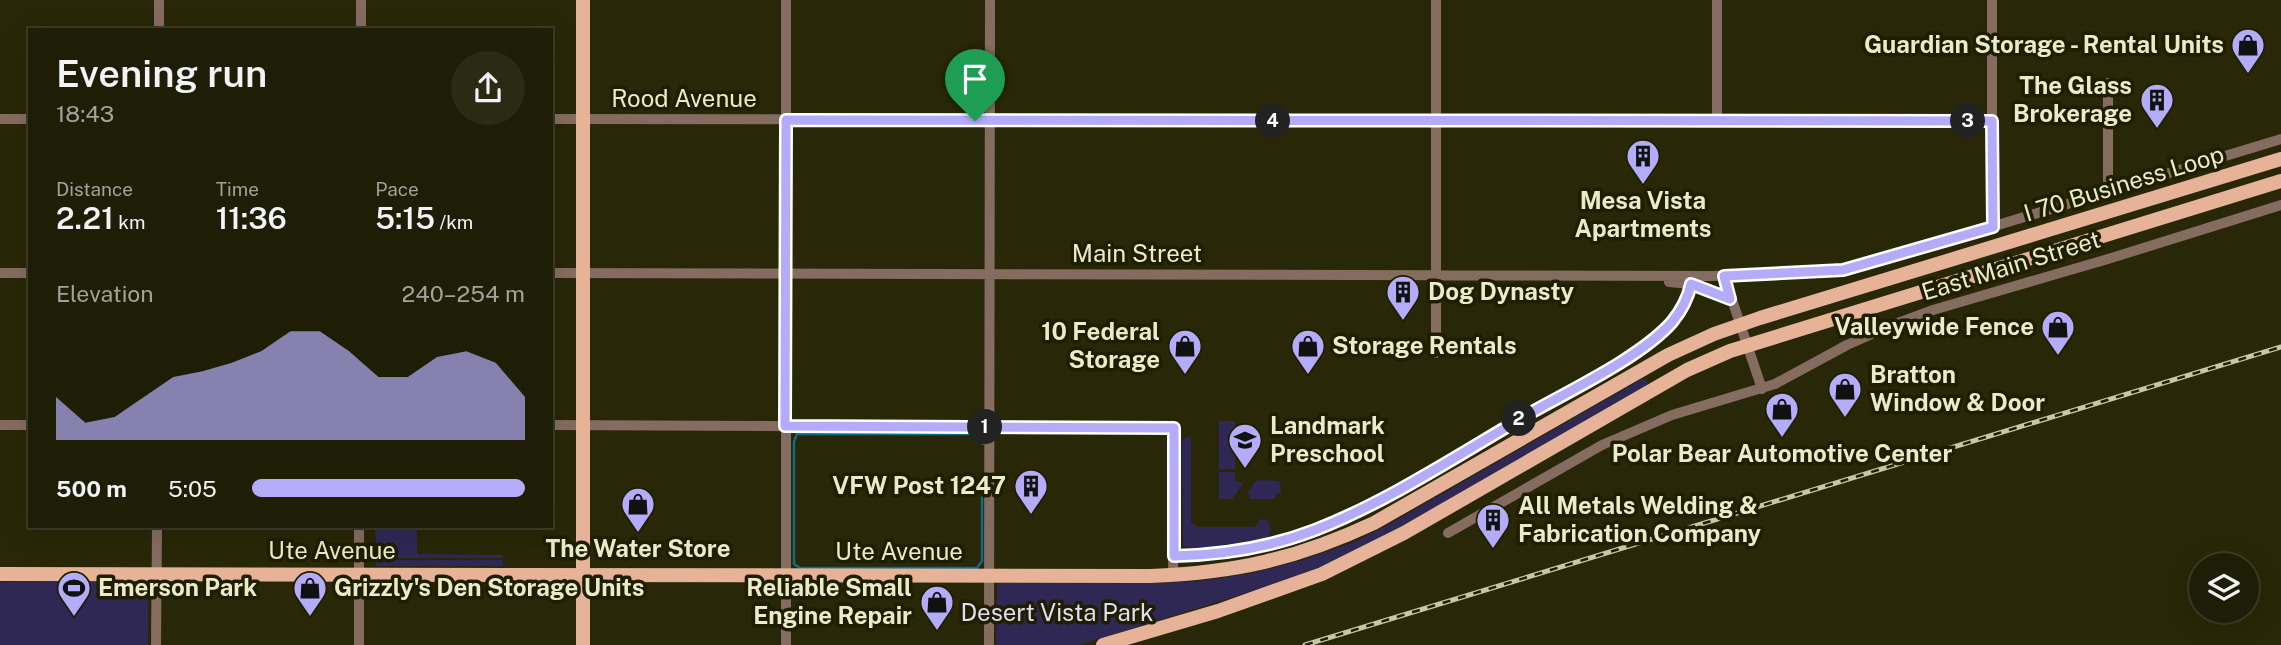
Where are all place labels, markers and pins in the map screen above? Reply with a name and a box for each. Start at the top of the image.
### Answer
shop icon: Guardian Storage - Rental Units [2229,26,2267,75]
place label: Guardian Storage - Rental Units [1864,30,2224,58]
pin [945,49,1005,121]
place label: The Glass Brokerage [2013,71,2132,127]
building icon: The Glass Brokerage [2138,81,2176,130]
pin: 4 [1256,104,1290,138]
pin: 3 [1951,104,1986,138]
building icon: Mesa Vista Apartments [1624,137,1662,186]
place label: Mesa Vista Apartments [1575,186,1712,242]
building icon: Dog Dynasty [1384,273,1422,322]
place label: Dog Dynasty [1428,277,1574,305]
shop icon: Valleywide Fence [2039,308,2077,357]
place label: Valleywide Fence [1834,312,2034,340]
place label: 10 Federal Storage [1041,317,1160,373]
shop icon: 10 Federal Storage [1166,327,1204,376]
shop icon: Storage Rentals [1289,327,1327,376]
place label: Storage Rentals [1332,331,1517,359]
place label: Bratton Window & Door [1870,360,2045,416]
shop icon: Bratton Window & Door [1826,370,1864,419]
shop icon: Polar Bear Automotive Center [1763,390,1801,439]
pin: 2 [1502,402,1536,436]
pin: 1 [968,410,1002,444]
place label: Landmark Preschool [1270,411,1385,467]
school or university icon: Landmark Preschool [1226,421,1264,470]
place label: Polar Bear Automotive Center [1612,439,1952,467]
building icon: VFW Post 1247 [1012,467,1050,516]
place label: VFW Post 1247 [832,471,1006,499]
shop icon: The Water Store [619,485,657,534]
place label: All Metals Welding & Fabrication Company [1518,491,1762,547]
building icon: All Metals Welding & Fabrication Company [1474,501,1512,550]
place label: The Water Store [545,534,731,562]
sports icon: Emerson Park [55,569,93,618]
shop icon: Grizzly's Den Storage Units [291,569,329,618]
place label: Emerson Park [98,573,257,601]
place label: Grizzly's Den Storage Units [334,573,644,601]
place label: Reliable Small Engine Repair [746,573,912,629]
shop icon: Reliable Small Engine Repair [918,583,956,632]

